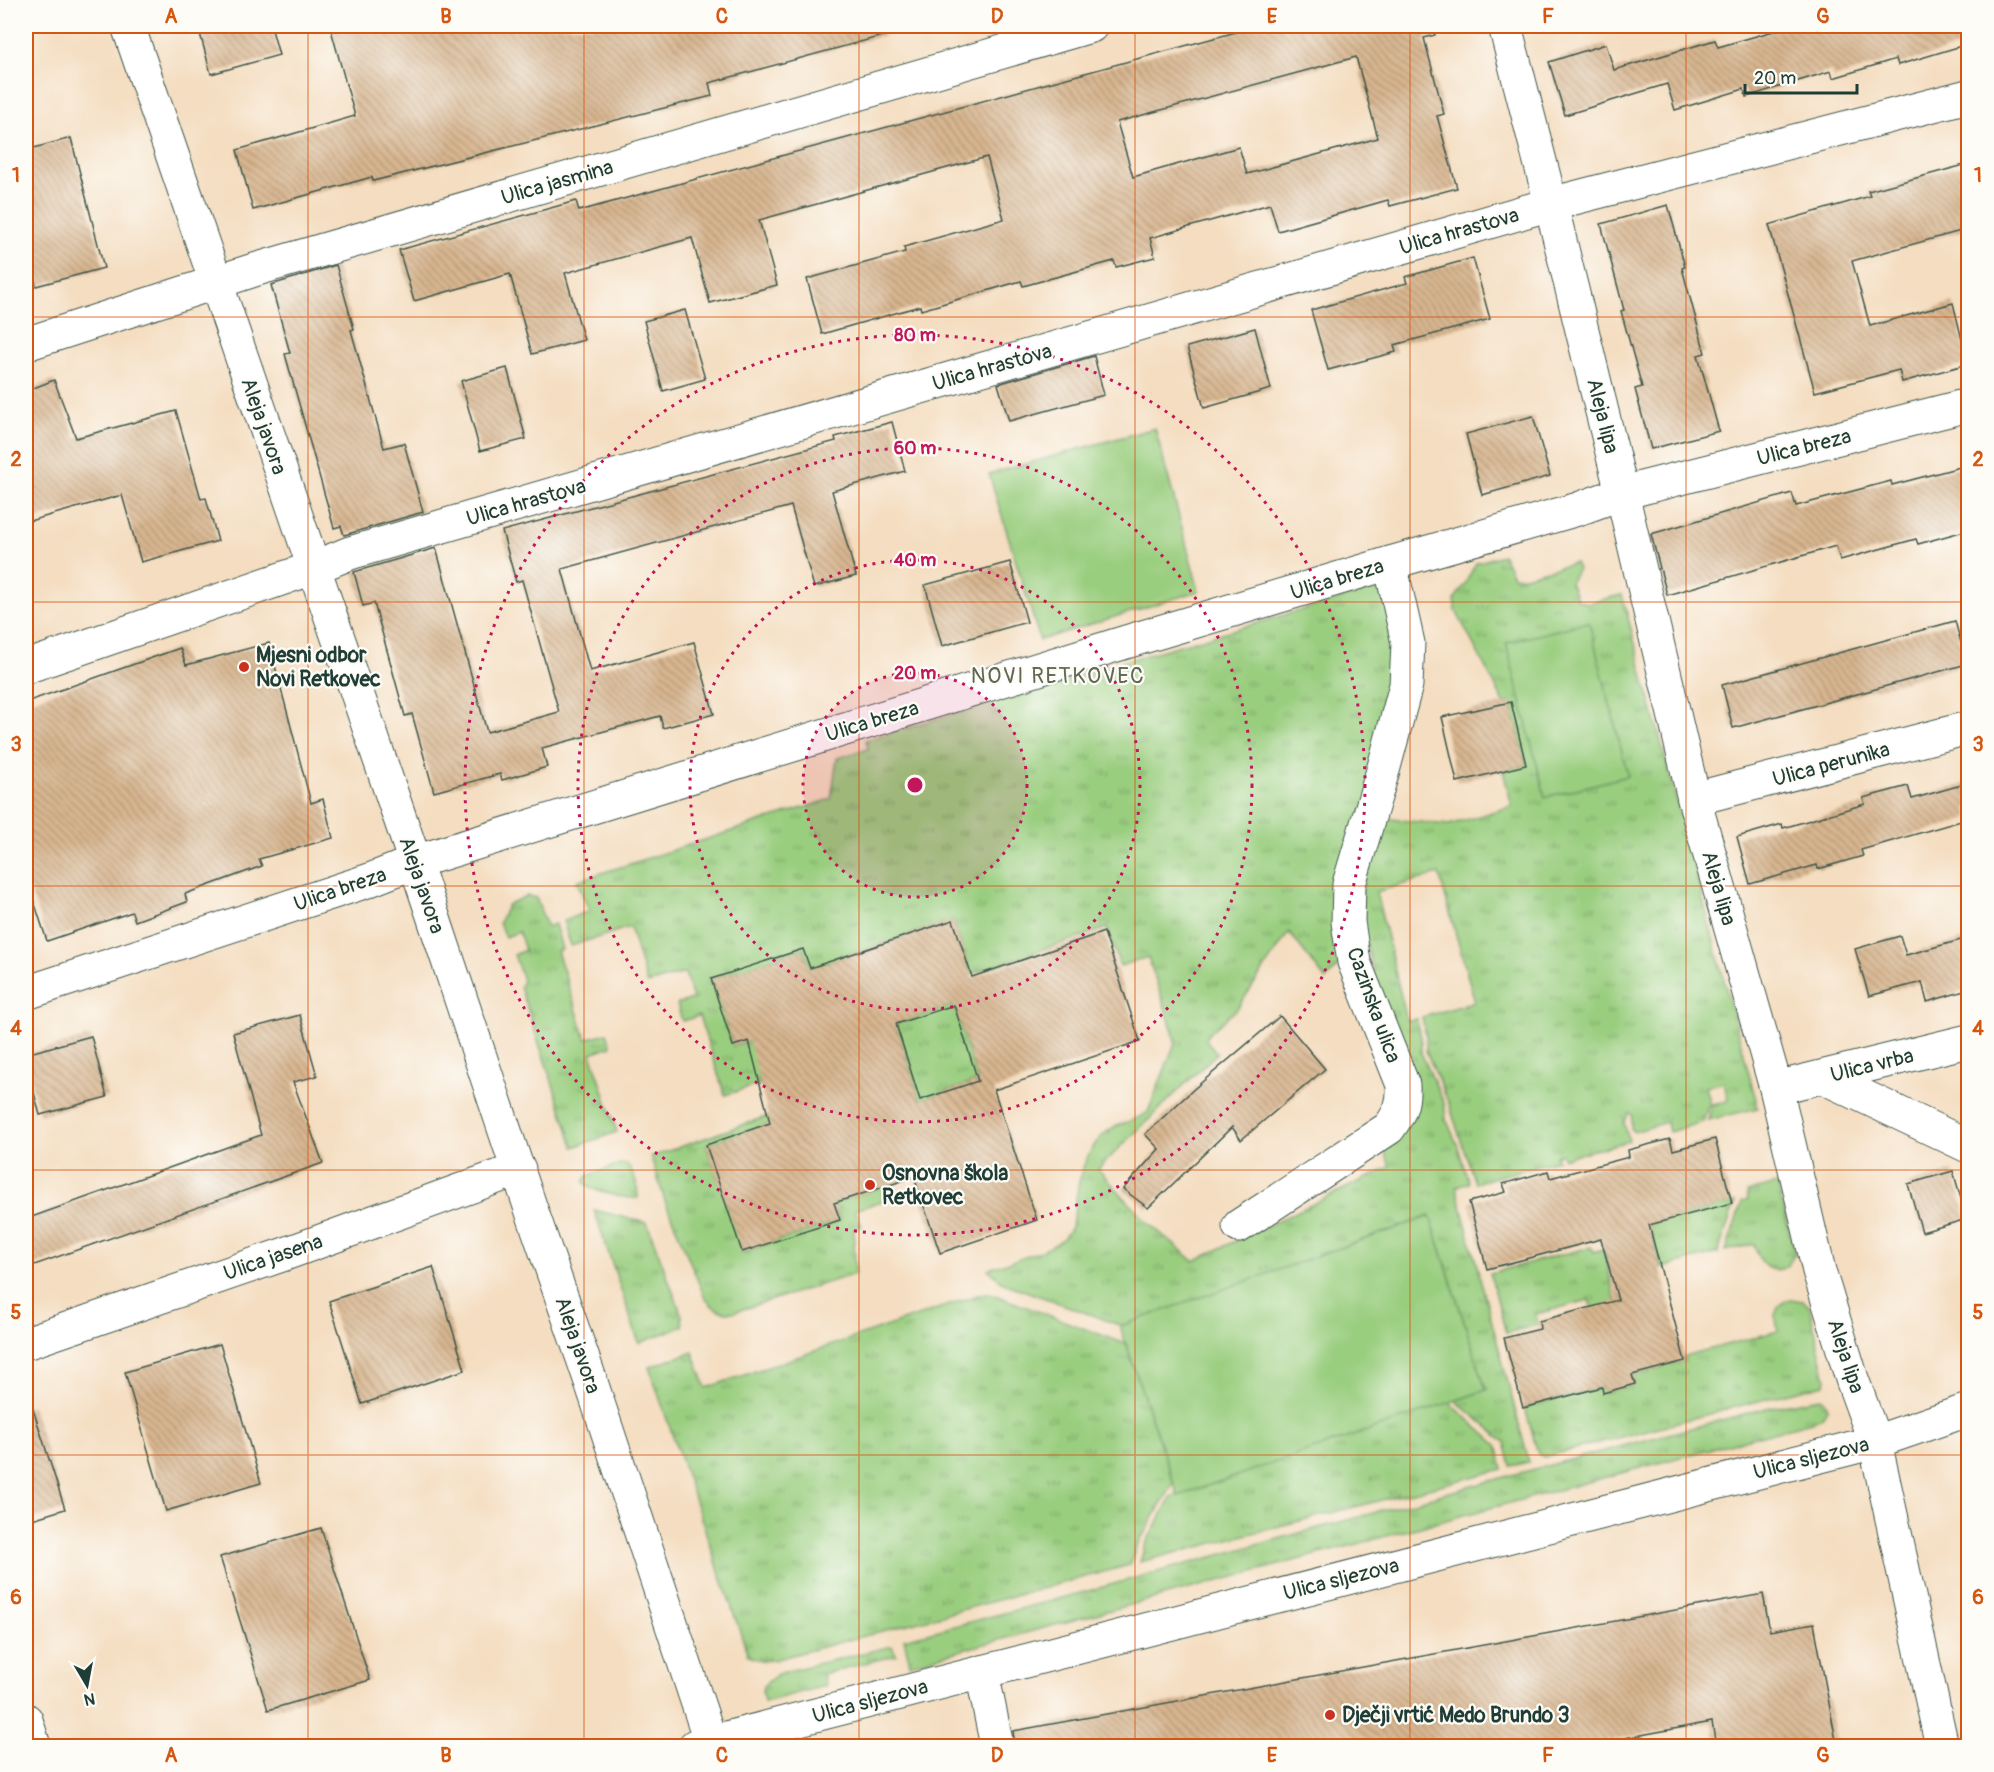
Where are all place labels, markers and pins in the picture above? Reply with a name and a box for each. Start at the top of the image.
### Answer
place label: Mjesni odbor Novi Retkovec [256,642,381,693]
marker: Mjesni odbor Novi Retkovec [237,660,251,674]
centre of rings [905,775,925,795]
place label: Osnovna škola Retkovec [882,1160,1008,1211]
marker: Osnovna škola Retkovec [863,1178,877,1192]
place label: Dječji vrtić Medo Brundo 3 [1342,1702,1569,1729]
marker: Dječji vrtić Medo Brundo 3 [1323,1708,1337,1722]

